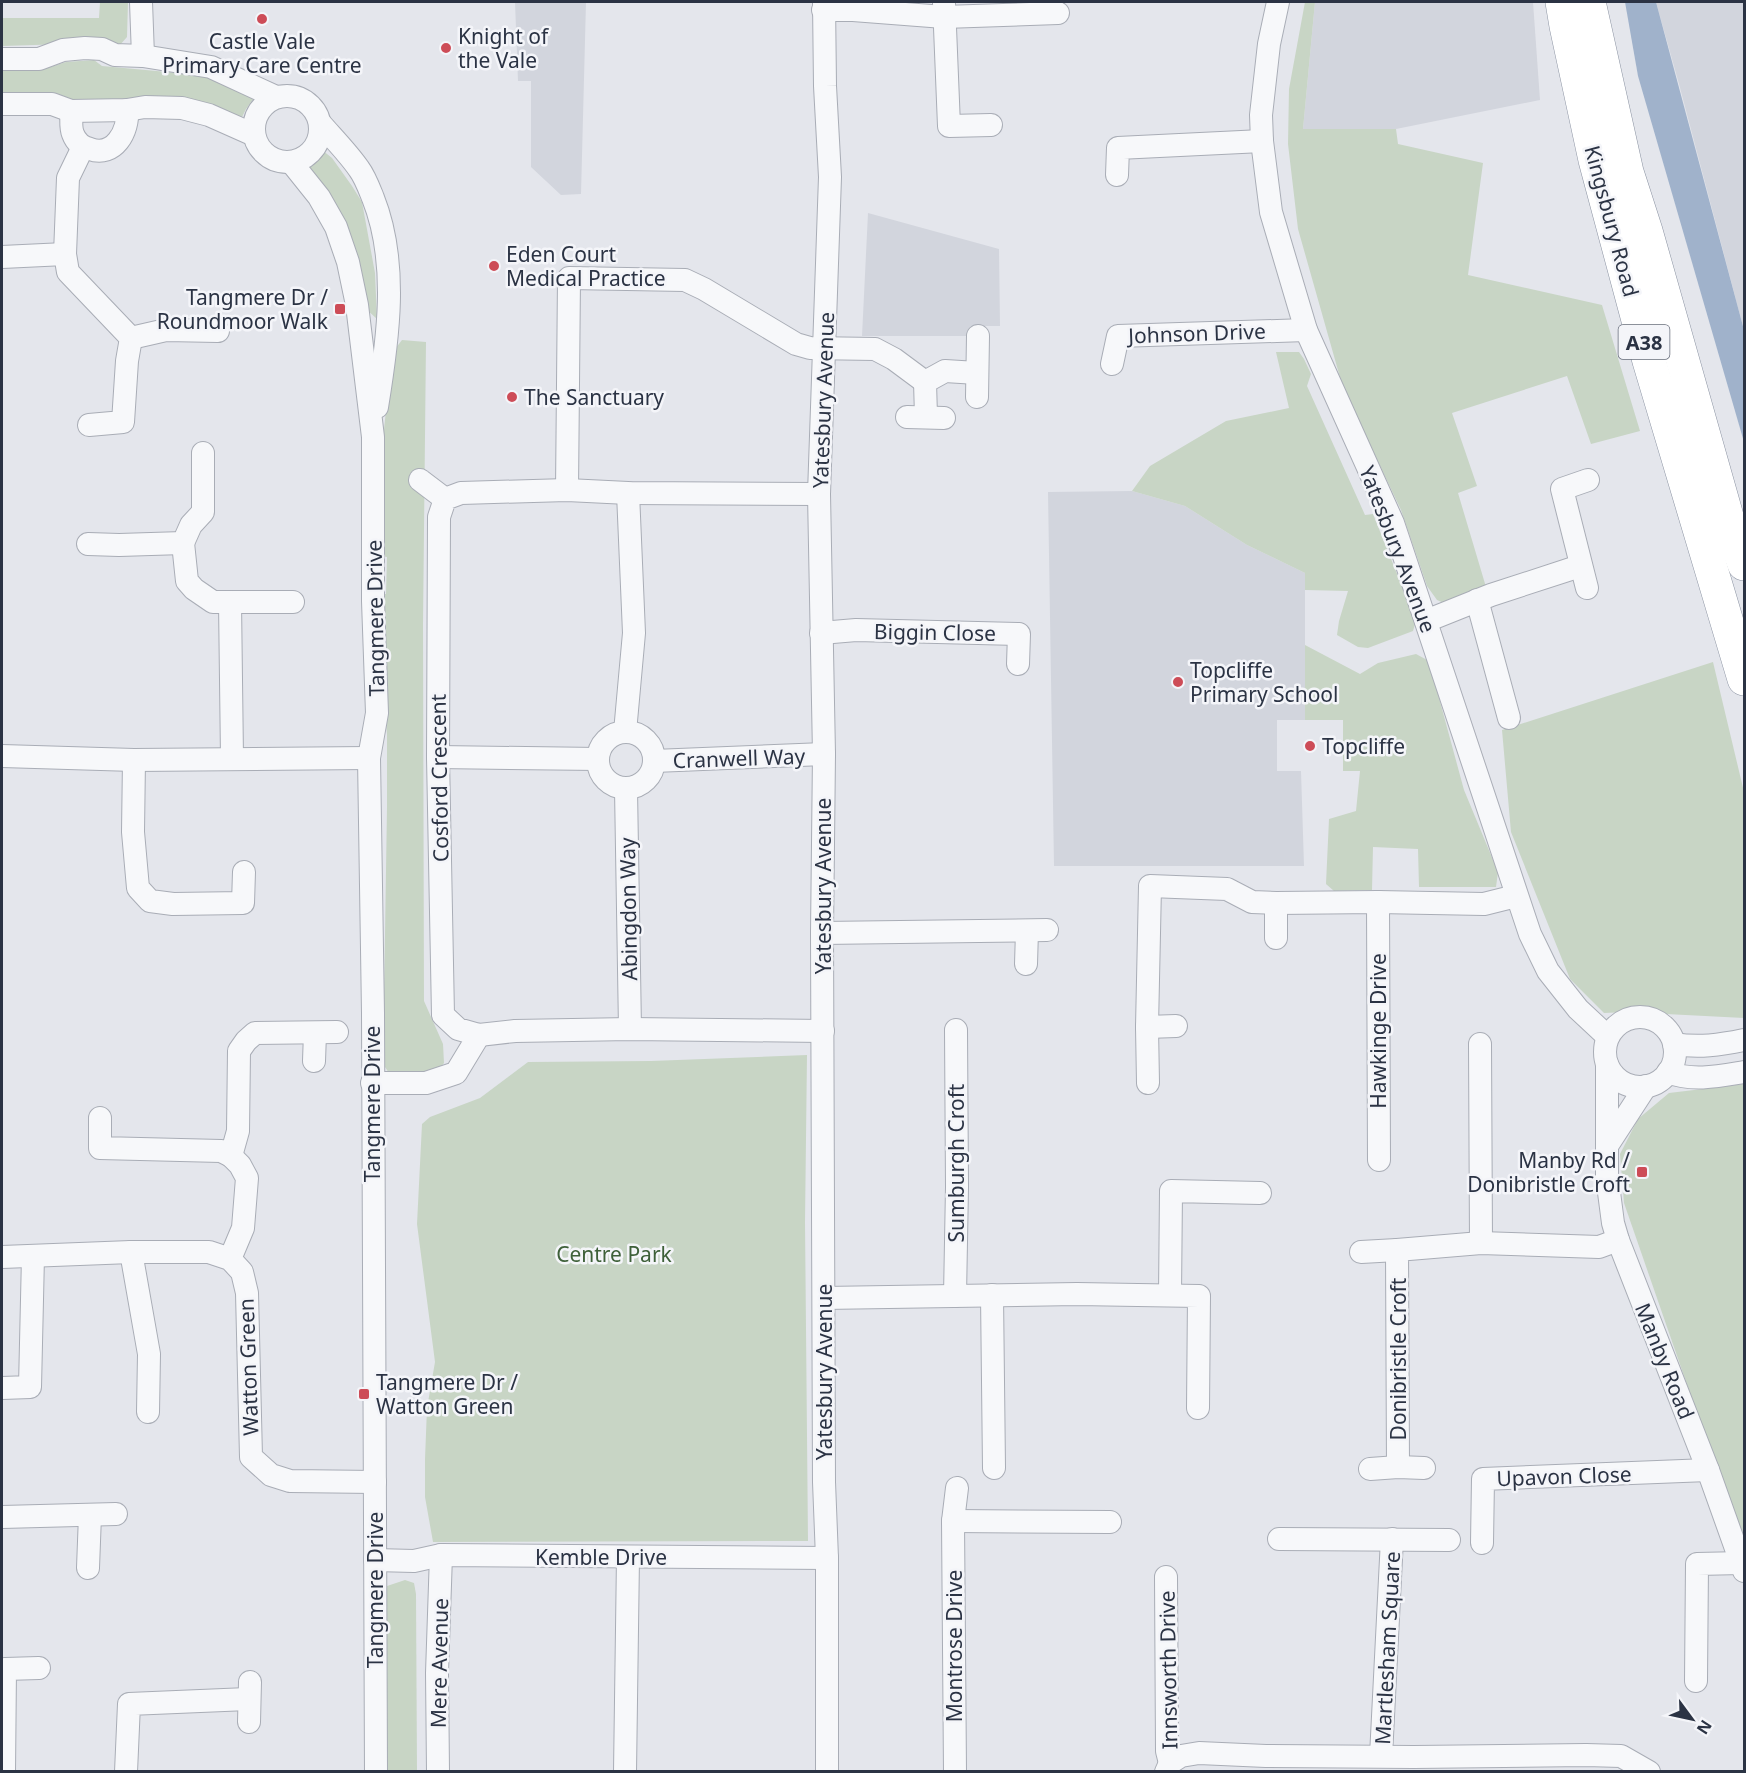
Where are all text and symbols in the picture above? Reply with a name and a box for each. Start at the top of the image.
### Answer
marker: Castle Vale Primary Care Centre [255,12,269,26]
place label: Knight of the Vale [458,22,550,74]
place label: Castle Vale Primary Care Centre [162,27,362,79]
marker: Knight of the Vale [439,41,453,55]
street label: Kingsbury Road [1578,142,1646,300]
place label: Eden Court Medical Practice [506,240,666,292]
marker: Eden Court Medical Practice [487,259,501,273]
place label: Tangmere Dr / Roundmoor Walk [157,283,329,335]
marker: Tangmere Dr / Roundmoor Walk [333,302,347,316]
street label: Yatesbury Avenue [806,311,840,489]
street label: Johnson Drive [1126,317,1266,349]
road number: A38 [1618,325,1670,359]
place label: The Sanctuary [524,383,664,411]
marker: The Sanctuary [505,390,519,404]
street label: Yatesbury Avenue [1353,462,1443,636]
street label: Tangmere Drive [360,539,390,697]
street label: Biggin Close [874,617,996,647]
place label: Topcliffe Primary School [1190,656,1338,708]
marker: Topcliffe Primary School [1171,675,1185,689]
street label: Cosford Crescent [424,693,454,862]
place label: Topcliffe [1322,732,1405,760]
marker: Topcliffe [1303,739,1317,753]
street label: Cranwell Way [672,742,806,774]
street label: Yatesbury Avenue [809,798,837,974]
street label: Abingdon Way [613,837,643,981]
street label: Hawkinge Drive [1364,953,1392,1109]
street label: Tangmere Drive [358,1026,386,1182]
street label: Sumburgh Croft [942,1083,970,1242]
place label: Manby Rd / Donibristle Croft [1467,1146,1630,1198]
marker: Manby Rd / Donibristle Croft [1635,1165,1649,1179]
park label: Centre Park [556,1240,673,1268]
street label: Donibristle Croft [1384,1277,1412,1440]
street label: Yatesbury Avenue [810,1284,838,1460]
street label: Watton Green [232,1298,264,1436]
street label: Manby Road [1629,1299,1701,1423]
place label: Tangmere Dr / Watton Green [376,1368,518,1420]
marker: Tangmere Dr / Watton Green [357,1387,371,1401]
street label: Upavon Close [1496,1460,1632,1492]
street label: Tangmere Drive [361,1512,389,1668]
street label: Kemble Drive [535,1543,667,1571]
street label: Martlesham Square [1368,1551,1406,1745]
street label: Montrose Drive [940,1570,968,1722]
street label: Innsworth Drive [1153,1590,1183,1750]
street label: Mere Avenue [424,1598,454,1728]
north arrow [1662,1689,1722,1749]
text: N [1692,1716,1717,1739]

